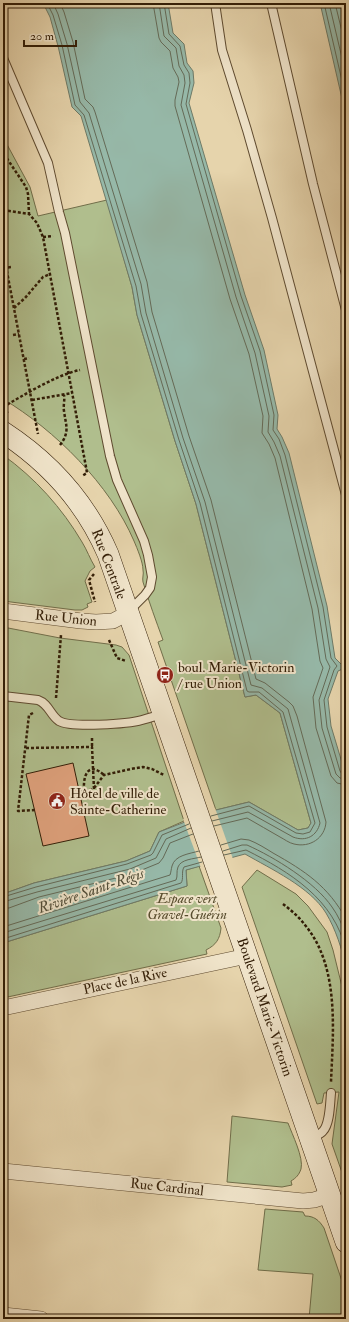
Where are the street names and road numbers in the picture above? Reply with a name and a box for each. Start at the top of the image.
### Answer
street label: Rue Centrale [88,526,130,602]
street label: Rue Union [34,606,98,630]
street label: Boulevard Marie-Victorin [233,935,297,1079]
street label: Place de la Rive [81,964,169,998]
street label: Rue Cardinal [129,1175,205,1199]

